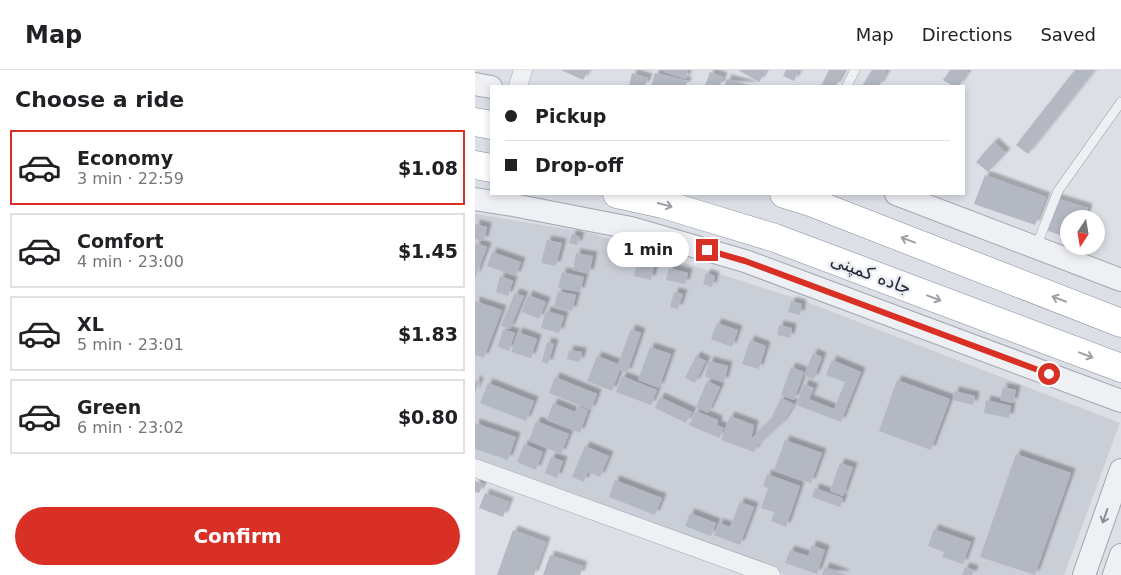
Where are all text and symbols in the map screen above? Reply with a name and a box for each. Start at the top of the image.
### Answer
text: Map [25,21,82,49]
text: Map [856,24,894,45]
text: Directions [922,24,1012,45]
text: Saved [1040,24,1096,45]
text: Choose a ride [15,87,184,112]
text: Pickup [535,105,606,127]
icon: car [17,145,62,190]
text: Economy [77,147,173,169]
text: Drop-off [535,154,623,176]
text: $1.08 [398,157,458,179]
text: 3 min · 22:59 [77,169,184,188]
one-way arrow [656,201,672,210]
north arrow [1060,210,1105,255]
map controls [1060,210,1105,255]
icon: car [17,228,62,273]
text: Comfort [77,230,164,252]
callout: 1 min [607,232,689,268]
one-way arrow [901,234,916,244]
route end [696,239,718,261]
text: $1.45 [398,240,458,262]
text: 1 min [623,240,673,259]
street label: جاده کمپنی [828,249,914,299]
text: 4 min · 23:00 [77,252,184,271]
one-way arrow [1052,293,1067,303]
one-way arrow [926,294,941,303]
icon: car [17,311,62,356]
text: XL [77,313,104,335]
text: $1.83 [398,323,458,345]
text: 5 min · 23:01 [77,335,184,354]
one-way arrow [1078,351,1093,360]
route start [1038,363,1060,385]
icon: car [17,394,62,439]
text: Green [77,396,141,418]
text: $0.80 [398,406,458,428]
text: 6 min · 23:02 [77,418,184,437]
button: Confirm [15,507,460,565]
one-way arrow [1100,507,1109,523]

